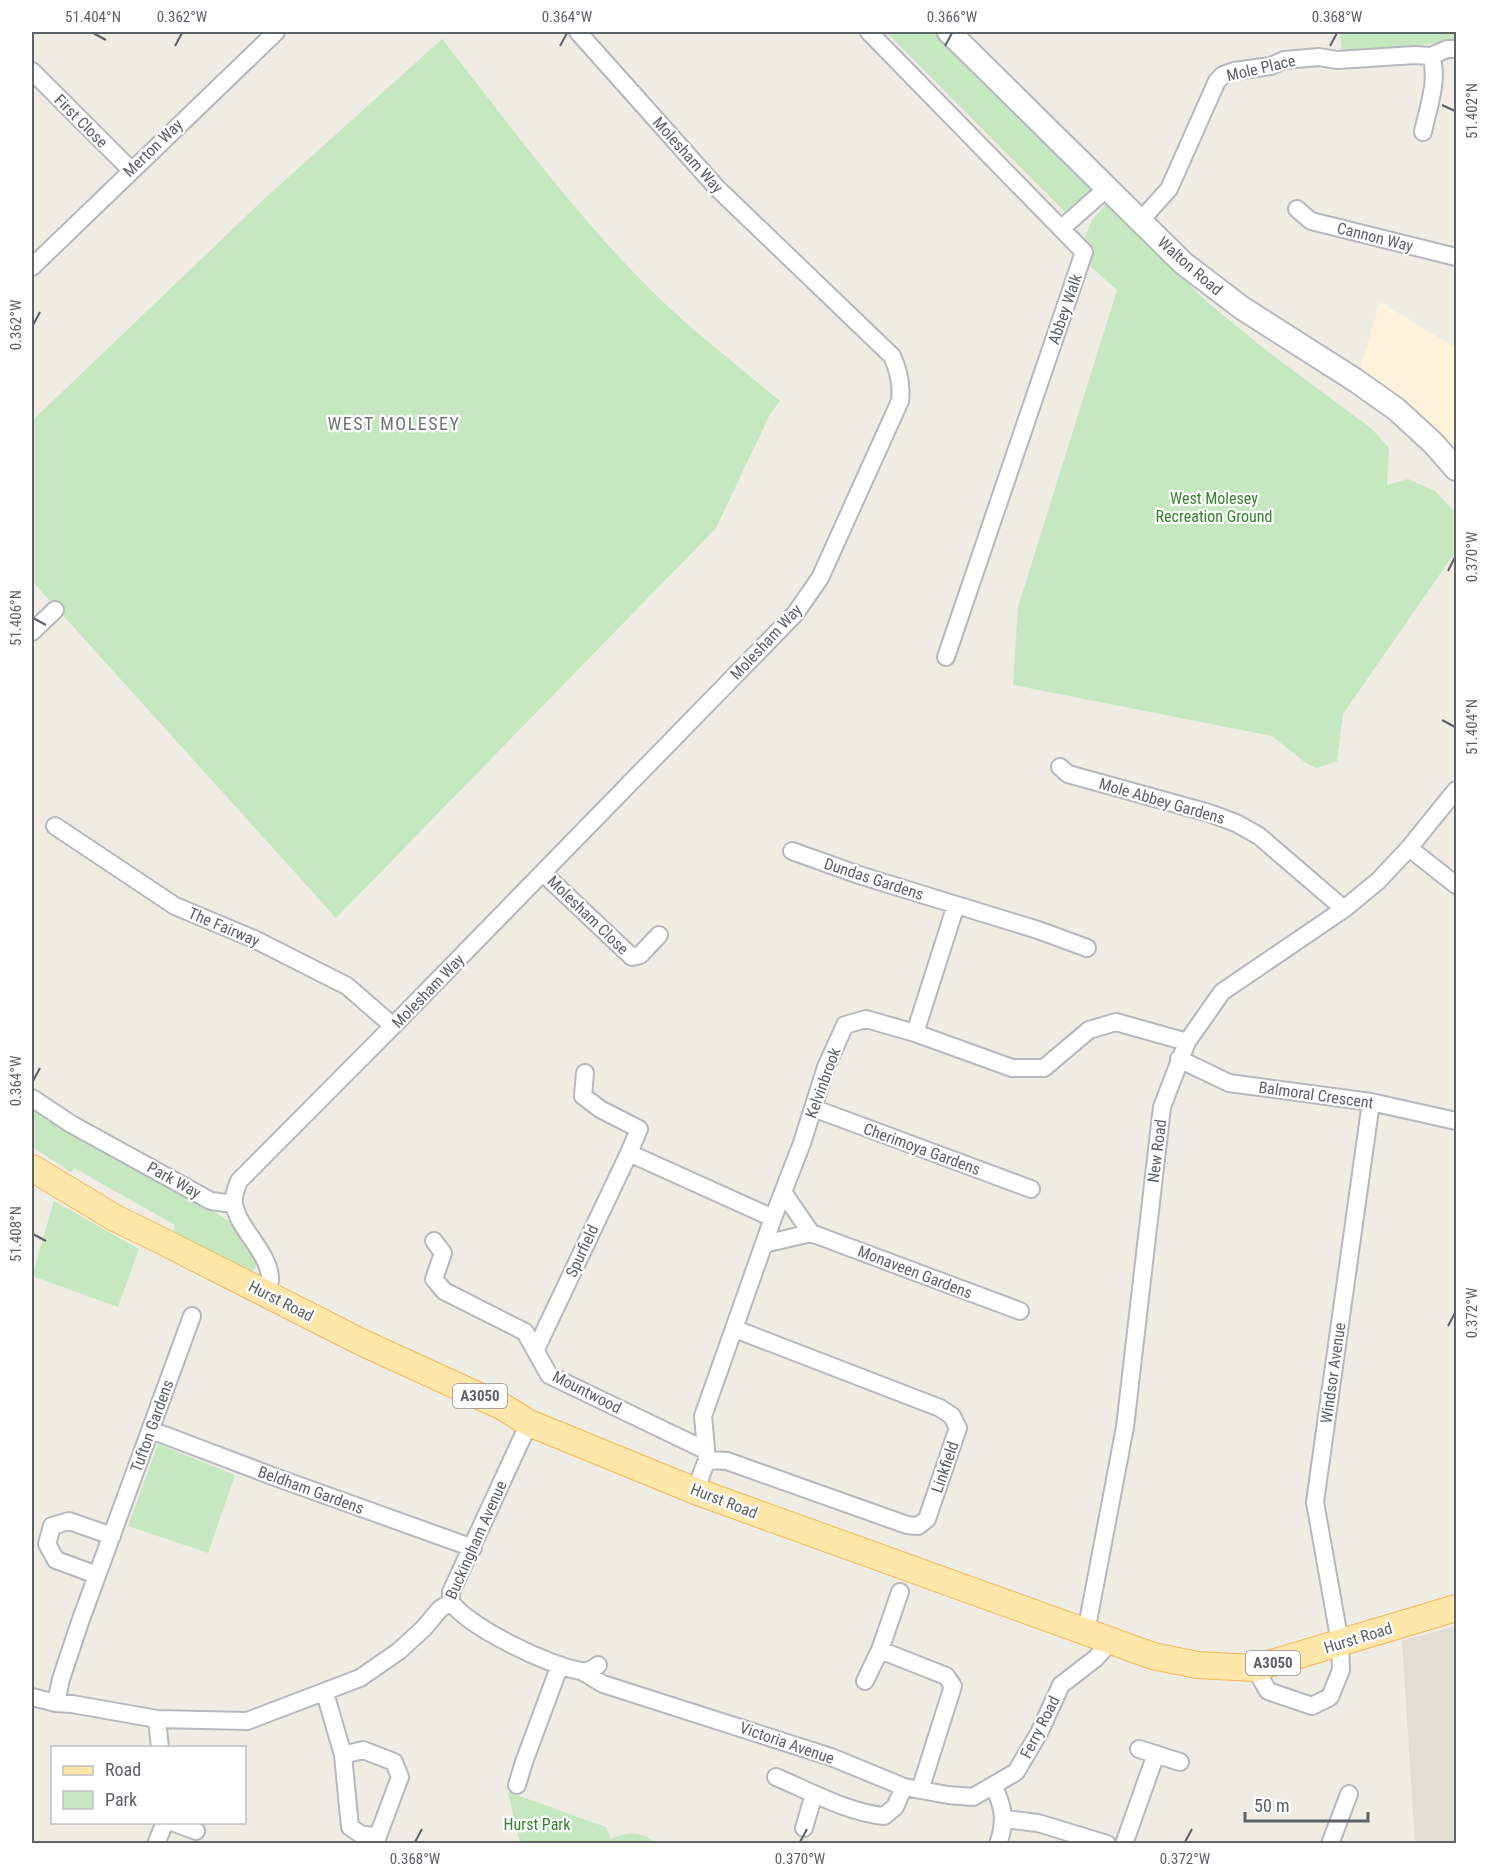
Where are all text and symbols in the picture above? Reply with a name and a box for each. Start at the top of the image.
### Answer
text: 51.404°N [65,8,121,26]
text: 0.362°W [157,8,208,26]
text: 0.364°W [542,8,593,26]
text: 0.366°W [927,8,978,26]
text: 0.368°W [1312,8,1363,26]
street label: Mole Place [1225,51,1297,85]
text: 51.402°N [1463,83,1481,139]
street label: First Close [50,90,112,152]
street label: Molesham Way [649,113,727,197]
street label: Merton Way [119,115,187,181]
street label: Cannon Way [1335,218,1415,256]
street label: Walton Road [1154,233,1226,299]
street label: Abbey Walk [1044,271,1086,347]
text: 0.362°W [7,299,25,350]
district label: WEST MOLESEY [328,413,460,434]
park label: West Molesey Recreation Ground [1156,489,1272,526]
text: 0.370°W [1463,531,1481,582]
text: 51.406°N [7,590,25,646]
street label: Molesham Way [726,600,806,684]
text: 51.404°N [1463,699,1481,755]
street label: Mole Abbey Gardens [1097,774,1227,828]
street label: Dundas Gardens [822,854,926,904]
street label: Molesham Close [544,872,632,958]
street label: The Fairway [185,903,263,951]
street label: Molesham Way [388,950,468,1032]
street label: Kelvinbrook [801,1044,845,1121]
text: 0.364°W [7,1055,25,1106]
street label: Balmoral Crescent [1257,1078,1375,1112]
street label: New Road [1144,1118,1170,1184]
street label: Cherimoya Gardens [861,1119,983,1179]
street label: Park Way [144,1158,204,1203]
text: 51.408°N [7,1206,25,1262]
street label: Spurfield [562,1222,602,1280]
street label: Monaveen Gardens [855,1241,975,1303]
street label: Hurst Road [245,1277,317,1325]
text: 0.372°W [1463,1287,1481,1338]
street label: Windsor Avenue [1317,1321,1349,1425]
street label: Mountwood [549,1367,625,1417]
street label: Tufton Gardens [127,1377,177,1475]
road number: A3050 [453,1384,507,1408]
street label: Linkfield [927,1439,963,1495]
street label: Beldham Gardens [255,1462,367,1518]
street label: Buckingham Avenue [441,1478,511,1602]
street label: Hurst Road [688,1480,760,1522]
street label: Hurst Road [1322,1619,1394,1657]
road number: A3050 [1246,1651,1300,1675]
street label: Ferry Road [1016,1693,1064,1761]
street label: Victoria Avenue [737,1718,837,1768]
legend [51,1746,246,1824]
text: Road [105,1759,141,1780]
scale bar [1245,1785,1368,1823]
text: Park [105,1789,137,1810]
text: 50 m [1254,1795,1289,1816]
park label: Hurst Park [504,1815,571,1834]
text: 0.368°W [390,1850,441,1868]
text: 0.370°W [775,1850,826,1868]
text: 0.372°W [1160,1850,1211,1868]

